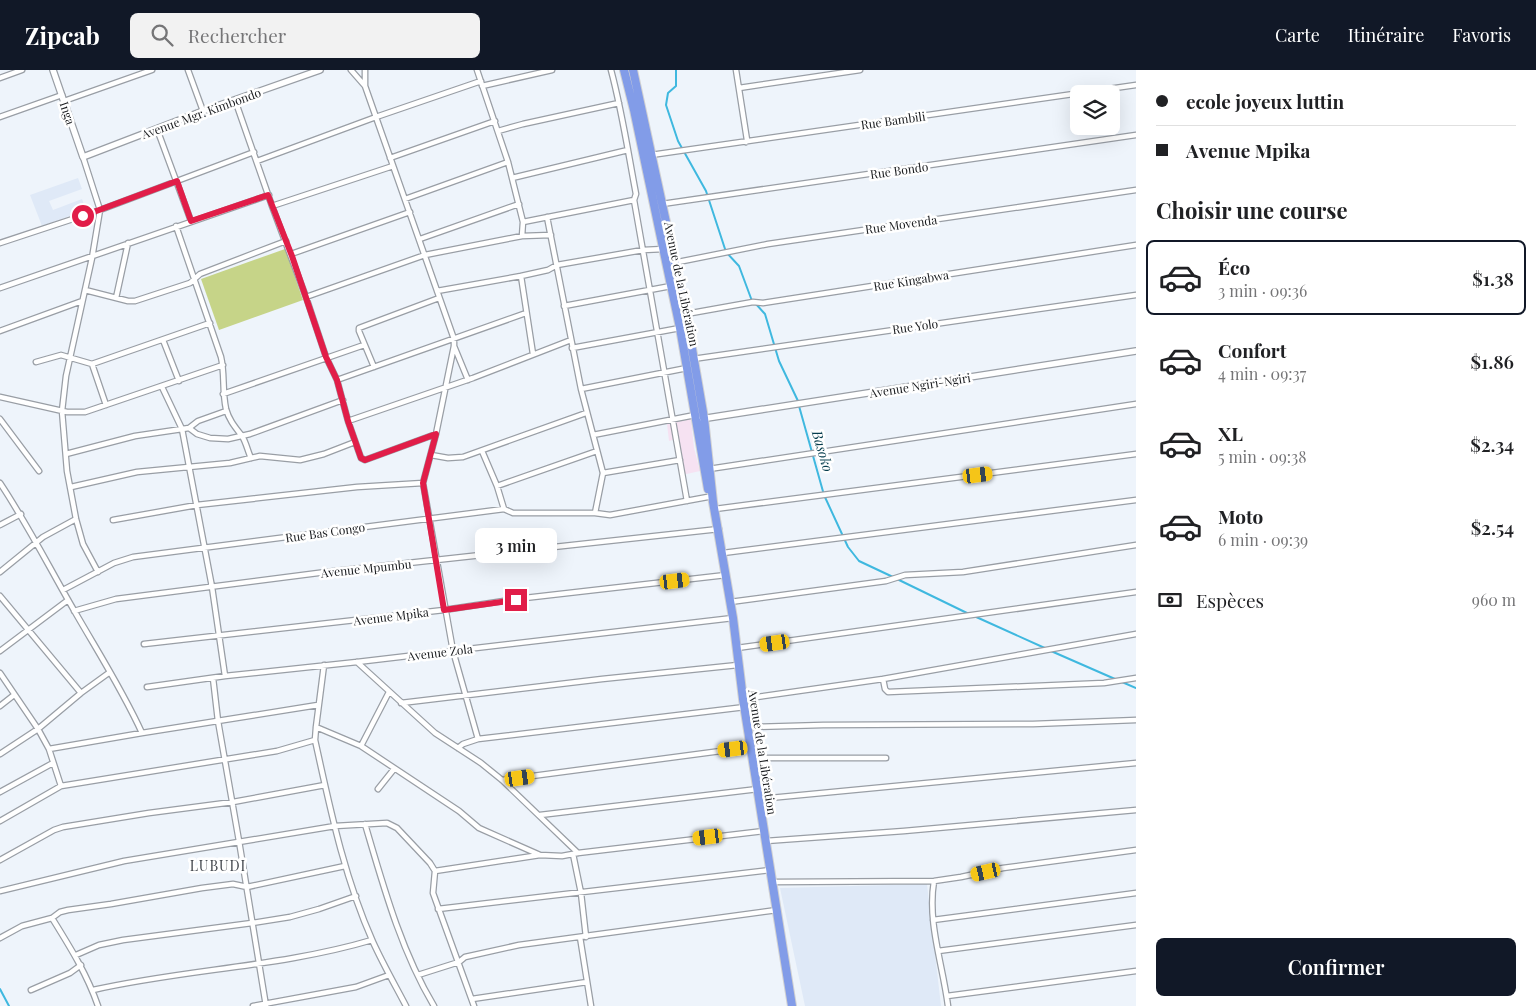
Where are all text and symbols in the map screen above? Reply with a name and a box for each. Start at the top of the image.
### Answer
search box [130,13,480,58]
text: Zipcab [25,19,100,51]
icon: search [148,21,176,49]
text: Rechercher [188,22,286,48]
text: Carte [1275,23,1320,47]
text: Itinéraire [1348,23,1424,47]
text: Favoris [1452,23,1511,47]
street label: Avenue Mgr. Kimbondo [138,84,263,142]
map controls [1070,85,1120,135]
button: layers [1070,85,1120,135]
text: ecole joyeux luttin [1186,88,1344,114]
street label: Inga [57,99,79,127]
street label: Rue Bambili [860,107,927,132]
text: Avenue Mpika [1186,137,1310,163]
street label: Rue Bondo [869,158,930,182]
text: Choisir une course [1156,195,1348,225]
route start [72,205,94,227]
street label: Rue Movenda [864,211,938,237]
street label: Avenue de la Libération [661,219,703,348]
text: Éco [1218,254,1250,280]
icon: car [1158,255,1203,300]
text: $1.38 [1472,265,1514,291]
street label: Rue Kingabwa [872,266,950,294]
text: 3 min · 09:36 [1218,280,1307,301]
street label: Rue Yolo [891,315,939,337]
text: Confort [1218,337,1286,363]
icon: car [1158,338,1203,383]
text: $1.86 [1470,348,1514,374]
text: 4 min · 09:37 [1218,363,1306,384]
street label: Avenue Ngiri-Ngiri [867,369,972,401]
text: XL [1218,420,1243,446]
icon: car [1158,421,1203,466]
water label: Basoko [808,427,838,474]
text: $2.34 [1470,431,1514,457]
text: 5 min · 09:38 [1218,446,1307,467]
car [962,466,993,484]
text: Moto [1218,503,1263,529]
icon: car [1158,504,1203,549]
text: $2.54 [1471,514,1514,540]
street label: Rue Bas Congo [284,518,366,546]
callout: 3 min [475,528,557,562]
text: 6 min · 09:39 [1218,529,1308,550]
text: 3 min [496,535,536,556]
street label: Avenue Mpumbu [319,555,412,581]
car [659,572,690,590]
icon: cash [1156,586,1184,614]
text: Espèces [1196,587,1264,613]
route end [505,589,527,611]
text: 960 m [1472,589,1516,610]
street label: Avenue Mpika [351,603,430,629]
car [759,633,790,653]
street label: Avenue Zola [406,640,474,664]
street label: Avenue de la Libération [745,687,781,816]
car [717,740,748,758]
car [504,768,535,788]
car [692,828,723,846]
district label: LUBUDI [190,856,246,875]
car [969,861,1002,883]
button: Confirmer [1156,938,1516,996]

